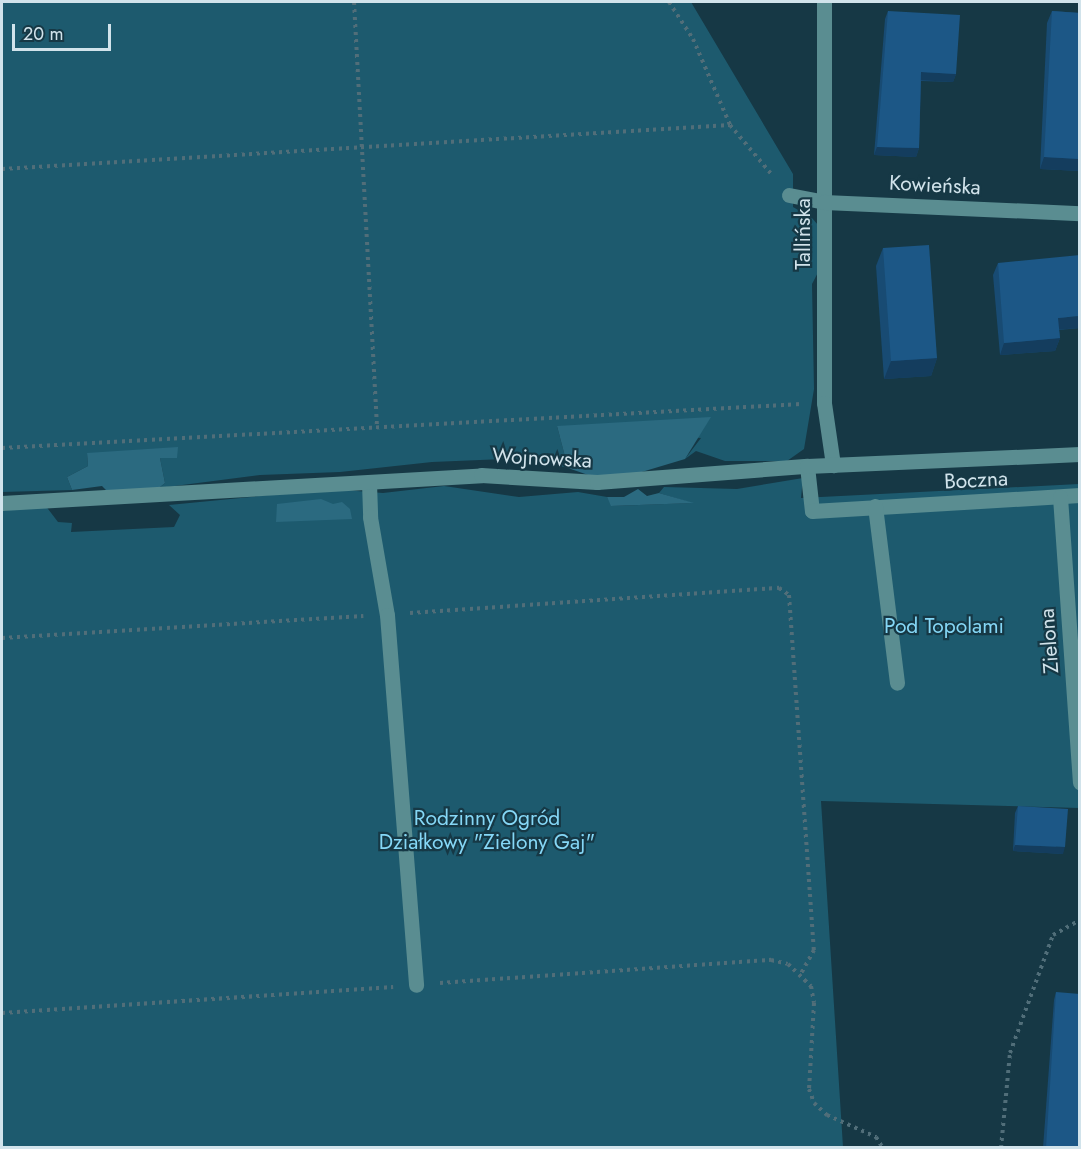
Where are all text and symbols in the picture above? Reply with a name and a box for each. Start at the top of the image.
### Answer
scale bar [15,12,114,50]
text: 20 m [23,21,63,47]
street label: Kowieńska [889,170,981,200]
street label: Tallińska [790,198,816,270]
street label: Wojnowska [491,443,593,473]
street label: Boczna [943,466,1009,494]
street label: Zielona [1034,608,1064,674]
park label: Pod Topolami [884,613,1004,639]
park label: Rodzinny Ogród Działkowy "Zielony Gaj" [379,805,595,855]

